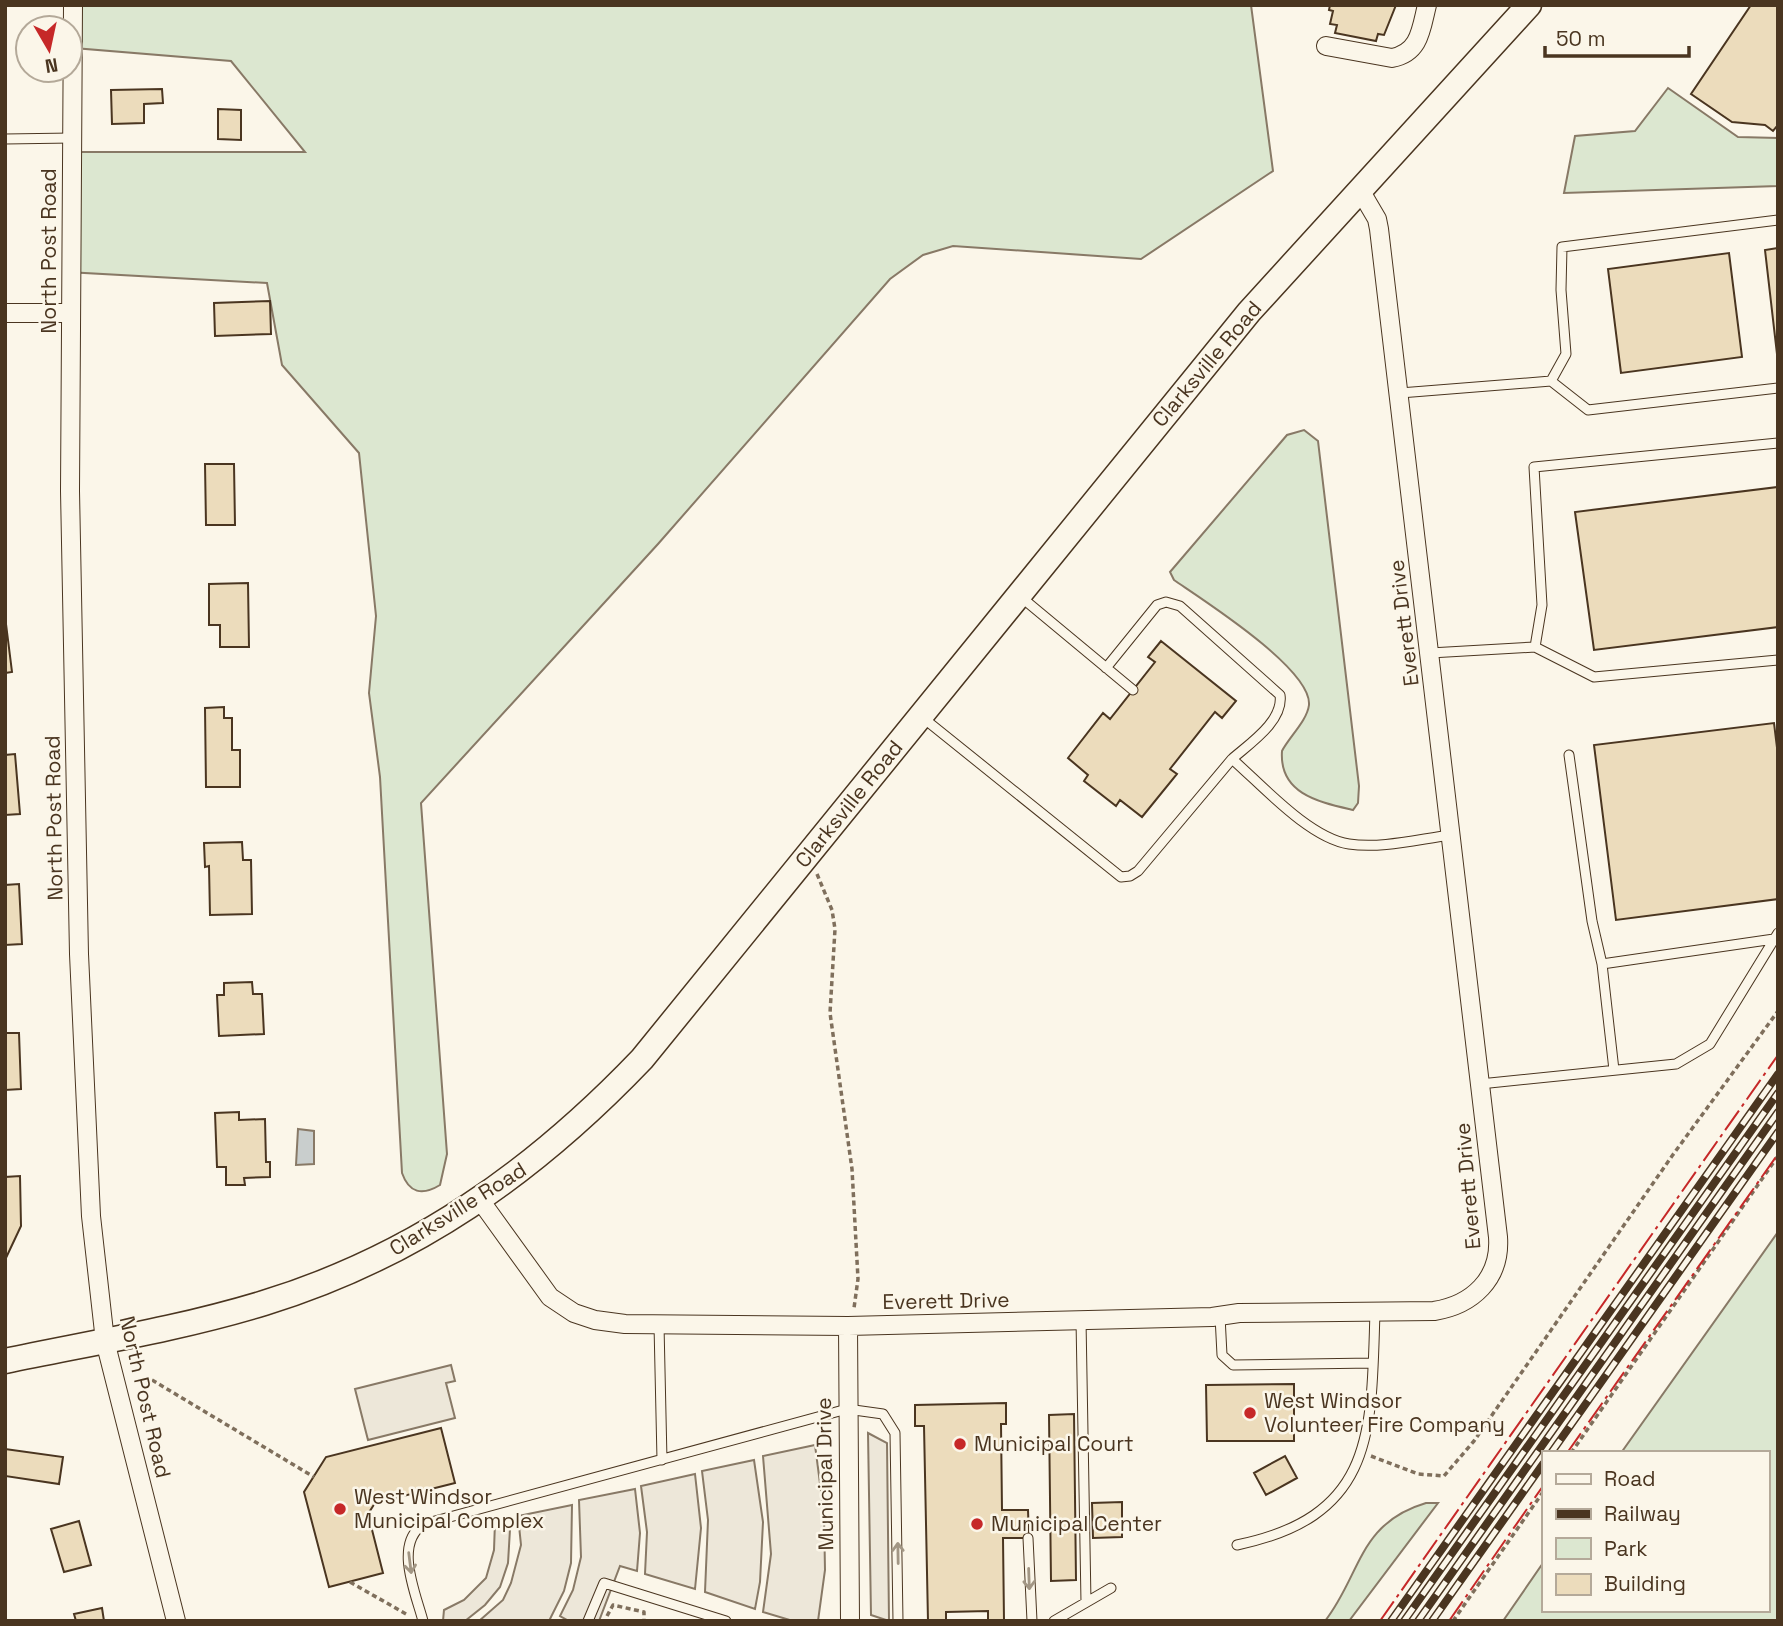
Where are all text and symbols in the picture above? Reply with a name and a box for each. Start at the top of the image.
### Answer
north arrow [14,14,84,84]
scale bar [1545,14,1688,58]
text: 50 m [1556,25,1606,52]
text: N [43,52,60,79]
street label: North Post Road [35,168,62,334]
street label: Clarksville Road [1146,295,1267,432]
street label: Everett Drive [1382,558,1425,688]
street label: Clarksville Road [789,734,908,873]
street label: North Post Road [39,735,68,901]
street label: Everett Drive [1449,1121,1486,1251]
street label: Clarksville Road [384,1156,531,1261]
street label: Everett Drive [882,1286,1010,1315]
street label: North Post Road [114,1313,177,1481]
place label: West Windsor Volunteer Fire Company [1264,1387,1505,1438]
street label: Municipal Drive [810,1397,839,1551]
marker: West Windsor Volunteer Fire Company [1242,1405,1258,1421]
place label: Municipal Court [974,1430,1134,1457]
marker: Municipal Court [952,1436,968,1452]
legend [1542,1451,1769,1612]
text: Road [1604,1465,1656,1492]
place label: West Windsor Municipal Complex [354,1483,544,1534]
text: Railway [1604,1500,1681,1527]
marker: West Windsor Municipal Complex [332,1501,348,1517]
place label: Municipal Center [991,1510,1162,1537]
marker: Municipal Center [969,1516,985,1532]
text: Park [1604,1535,1648,1562]
one-way arrow [891,1541,905,1564]
one-way arrow [403,1552,416,1574]
one-way arrow [1023,1568,1036,1591]
text: Building [1604,1570,1686,1597]

